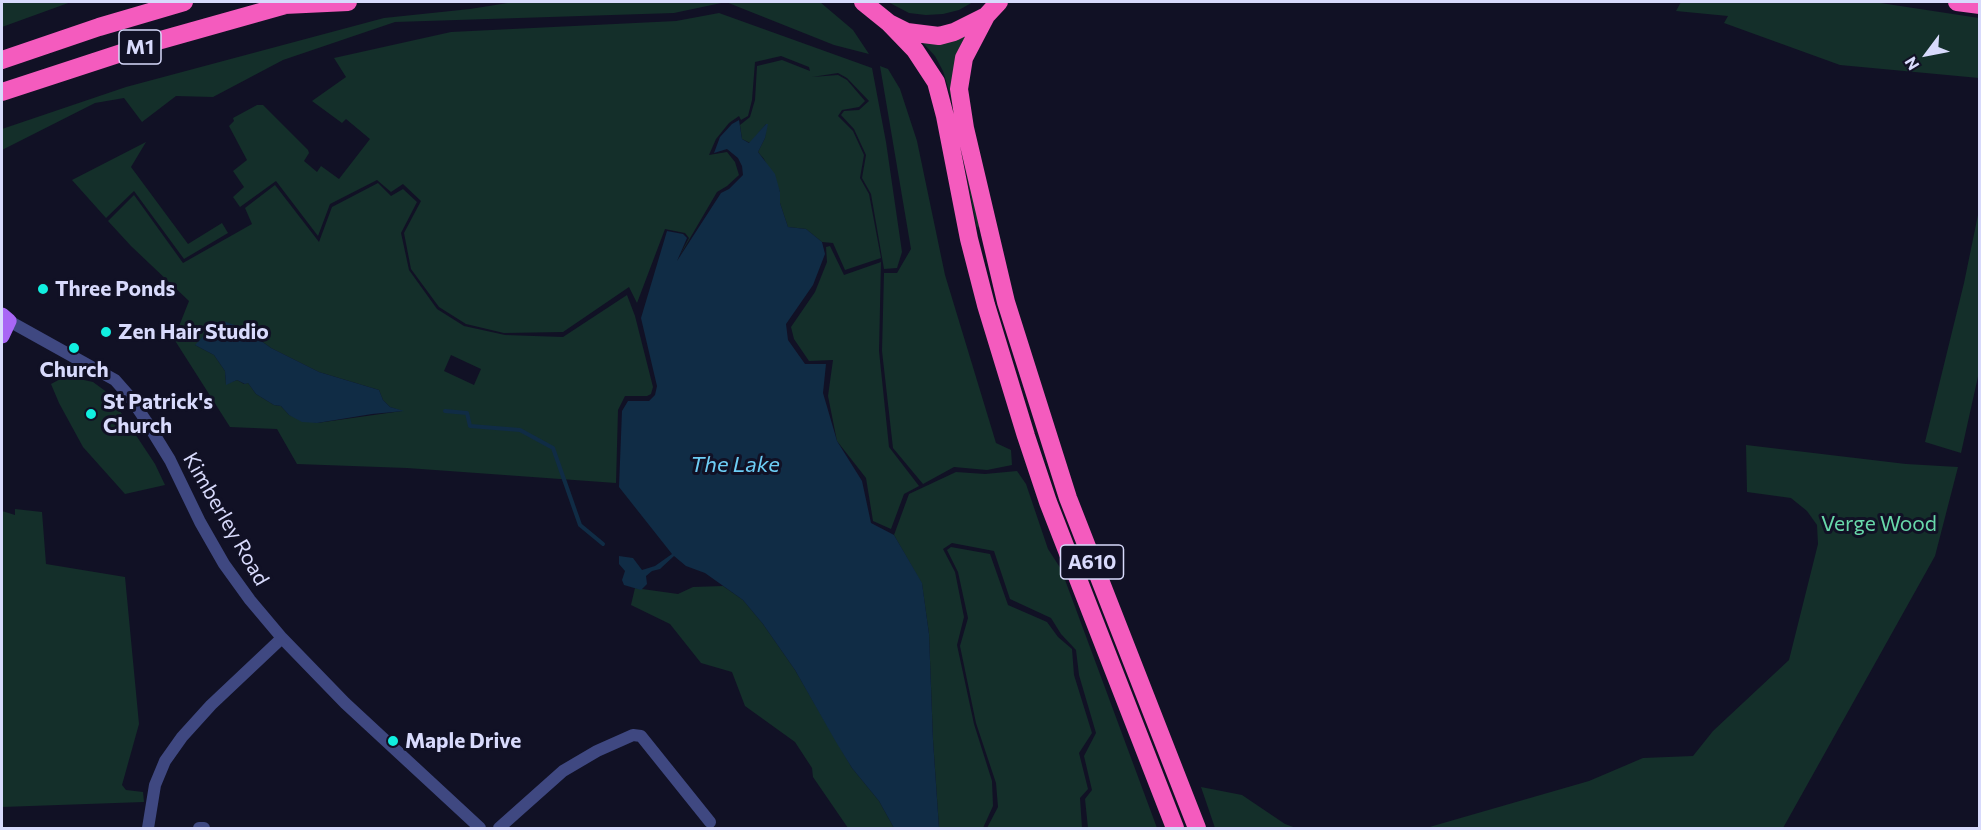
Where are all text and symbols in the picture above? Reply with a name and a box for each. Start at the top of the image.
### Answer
north arrow [1897,24,1957,84]
road number: M1 [119,30,161,64]
text: N [1900,54,1923,74]
place label: Three Ponds [55,276,175,302]
marker: Three Ponds [36,282,50,296]
place label: Zen Hair Studio [118,319,269,345]
marker: Zen Hair Studio [99,325,113,339]
marker: Church [67,341,81,355]
place label: Church [39,357,109,383]
place label: St Patrick's Church [103,389,213,439]
marker: St Patrick's Church [84,407,98,421]
street label: Kimberley Road [178,448,274,590]
water label: The Lake [690,452,780,478]
park label: Verge Wood [1821,511,1937,537]
road number: A610 [1060,545,1124,579]
place label: Maple Drive [405,728,521,754]
marker: Maple Drive [386,734,400,748]

